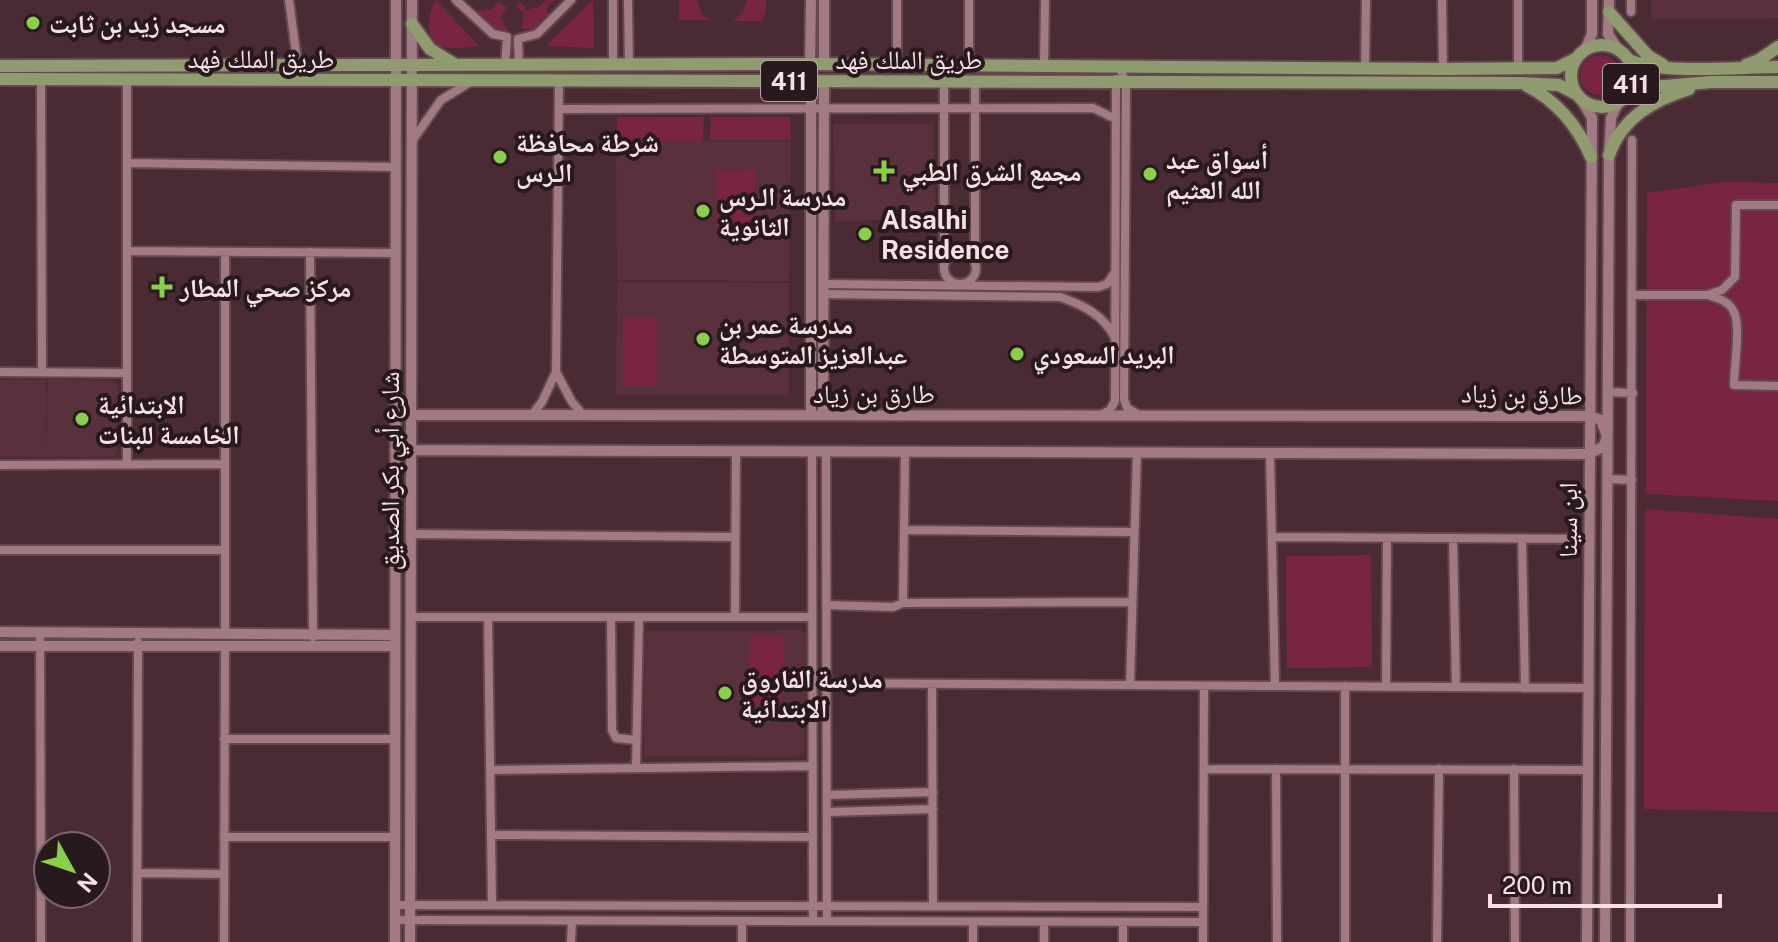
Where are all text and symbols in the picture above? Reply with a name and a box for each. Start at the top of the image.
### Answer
place label: مسجد زيد بن ثابت [49,8,226,40]
marker: مسجد زيد بن ثابت [24,14,42,32]
street label: طريق الملك فهد [187,43,335,75]
street label: طريق الملك فهد [835,44,983,76]
road number: 411 [761,61,817,101]
road number: 411 [1603,64,1659,104]
place label: شرطة محافظة الـرس [516,127,659,189]
place label: أسواق عبد الله العثيم [1166,143,1268,208]
marker: شرطة محافظة الـرس [491,148,509,166]
place label: مجمع الشرق الطبي [902,156,1082,192]
marker: مجمع الشرق الطبي [873,160,895,182]
marker: أسواق عبد الله العثيم [1141,165,1159,183]
place label: مدرسة الـرس الثانوية [719,181,846,242]
marker: مدرسة الـرس الثانوية [694,202,712,220]
place label: Alsalhi Residence [881,204,1010,265]
marker: Alsalhi Residence [856,225,874,243]
place label: مركز صحي المطار [179,272,351,308]
marker: مركز صحي المطار [151,276,173,298]
place label: مدرسة عمر بن عبدالعزيز المتوسطة [719,309,907,370]
marker: مدرسة عمر بن عبدالعزيز المتوسطة [694,330,712,348]
place label: البريد السعودي [1033,339,1175,375]
marker: البريد السعودي [1008,345,1026,363]
street label: شارع أبي بكر الصديق [374,371,410,571]
street label: طارق بن زياد [1461,377,1583,412]
street label: طارق بن زياد [813,378,935,410]
place label: الابتدائية الخامسة للبنات [98,389,240,450]
marker: الابتدائية الخامسة للبنات [73,410,91,428]
street label: ابن سينا [1552,482,1584,558]
place label: مدرسة الفاروق الابتدائية [741,663,883,724]
marker: مدرسة الفاروق الابتدائية [716,684,734,702]
north arrow [32,830,112,910]
scale bar [1490,858,1720,908]
text: N [72,868,103,898]
text: 200 m [1502,871,1572,899]

